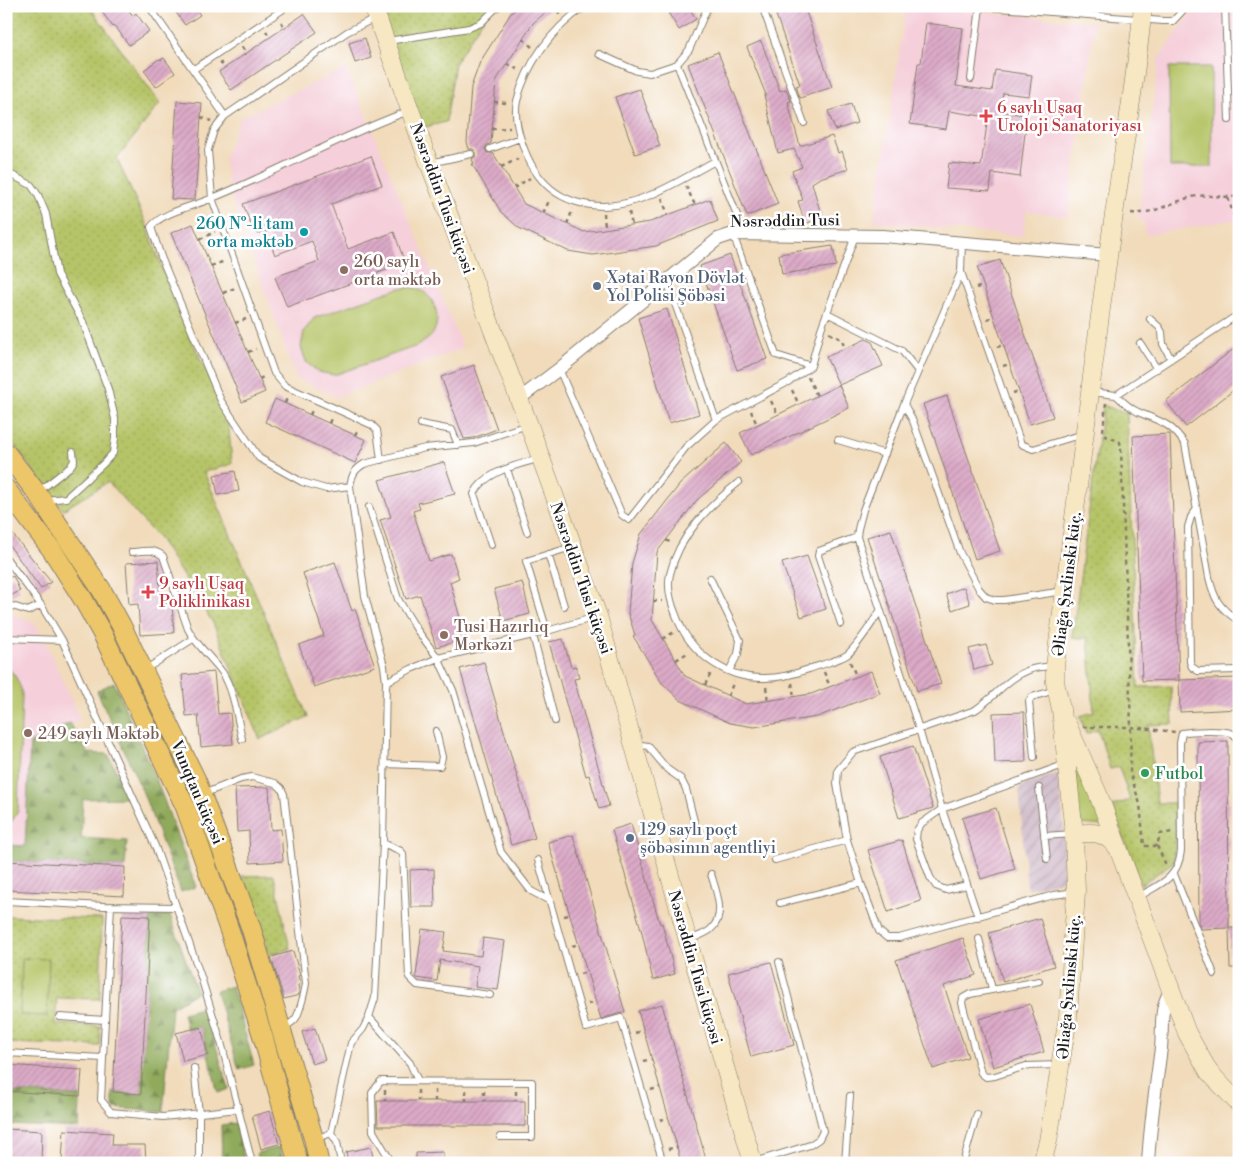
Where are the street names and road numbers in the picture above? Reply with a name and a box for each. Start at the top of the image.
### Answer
street label: Nəsrəddin Tusi küçəsi [405,120,479,277]
street label: Nəsrəddin Tusi [730,210,840,232]
street label: Nəsrəddin Tusi küçəsi [546,500,616,657]
street label: Əliağa Şıxlinski küç. [1048,511,1086,658]
street label: Vunqtau küçəsi [166,736,228,848]
street label: Nəsrəddin Tusi küçəsi [663,888,727,1047]
street label: Əliağa Şıxlinski küç. [1053,914,1085,1060]

